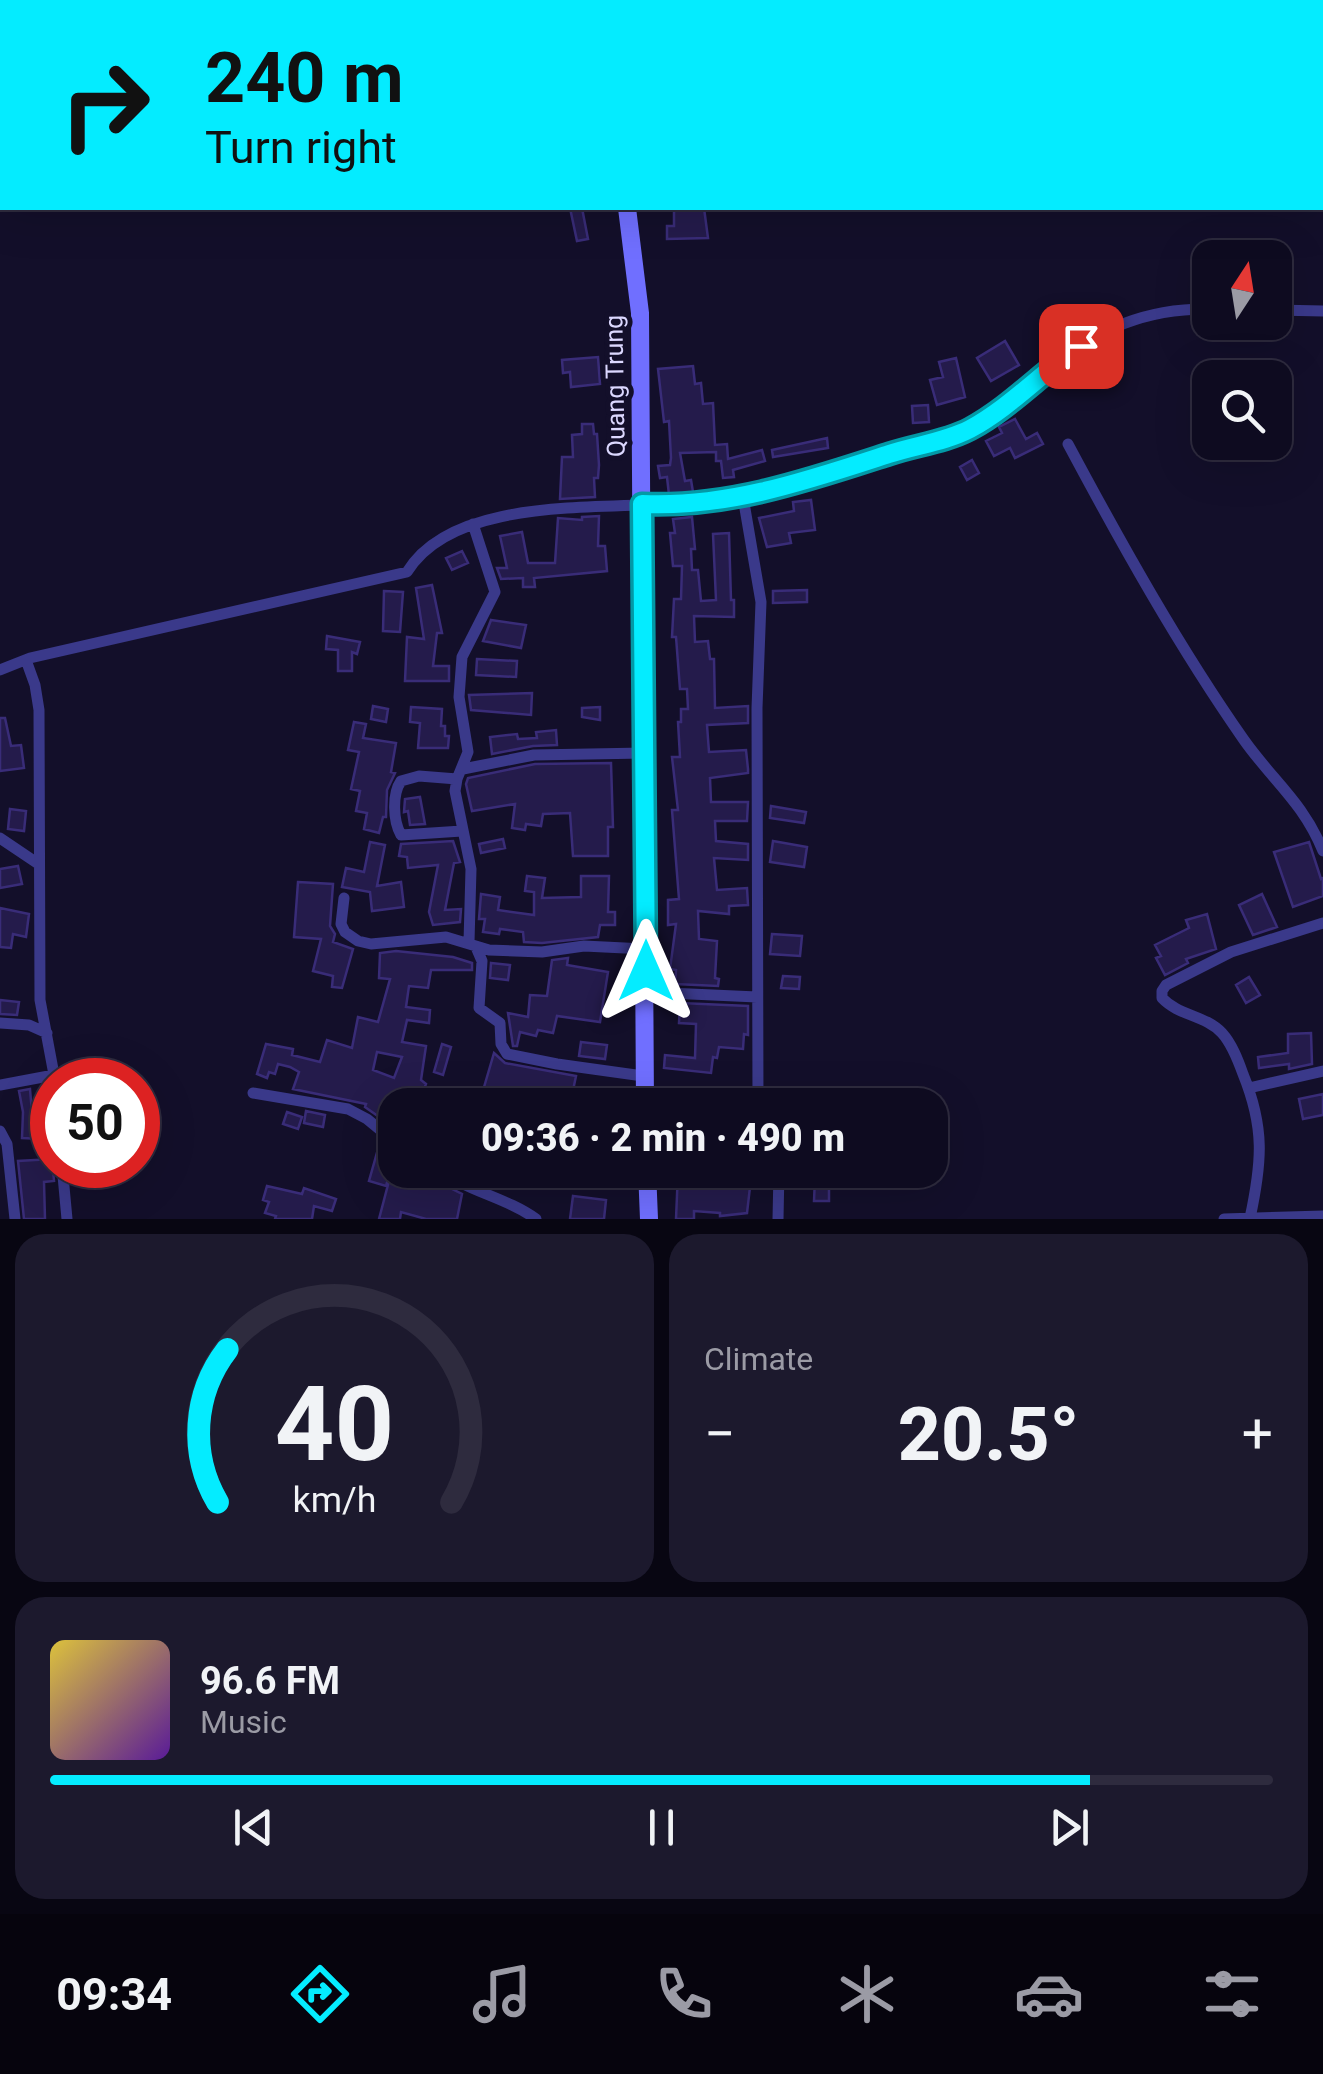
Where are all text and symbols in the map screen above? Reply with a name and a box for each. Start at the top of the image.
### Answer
text: 240 m [205,37,404,119]
icon: right [40,40,170,170]
text: Turn right [205,121,397,174]
north arrow [1192,240,1292,340]
map controls [1192,240,1292,460]
pin [1039,304,1124,389]
street label: Quang Trung [599,315,631,457]
icon: arrive [1054,319,1109,374]
button: search [1192,360,1292,460]
position arrow [594,919,698,1023]
speed limit sign: 50 [30,1058,160,1188]
text: 09:36 · 2 min · 490 m [481,1116,845,1160]
text: Climate [704,1340,813,1378]
text: 40 [275,1364,394,1485]
text: 20.5° [898,1390,1079,1478]
text: − [704,1402,735,1466]
text: + [1242,1402,1273,1466]
text: km/h [293,1479,376,1521]
text: 96.6 FM [200,1659,340,1703]
text: Music [200,1703,287,1741]
icon: previous [226,1800,281,1855]
icon: pause [634,1800,689,1855]
icon: next [1042,1800,1097,1855]
icon: directions [285,1959,355,2029]
icon: music [467,1959,537,2029]
icon: phone [649,1959,719,2029]
icon: climate [832,1959,902,2029]
icon: car [1014,1959,1084,2029]
icon: filters [1197,1959,1267,2029]
text: 09:34 [56,1968,172,2021]

